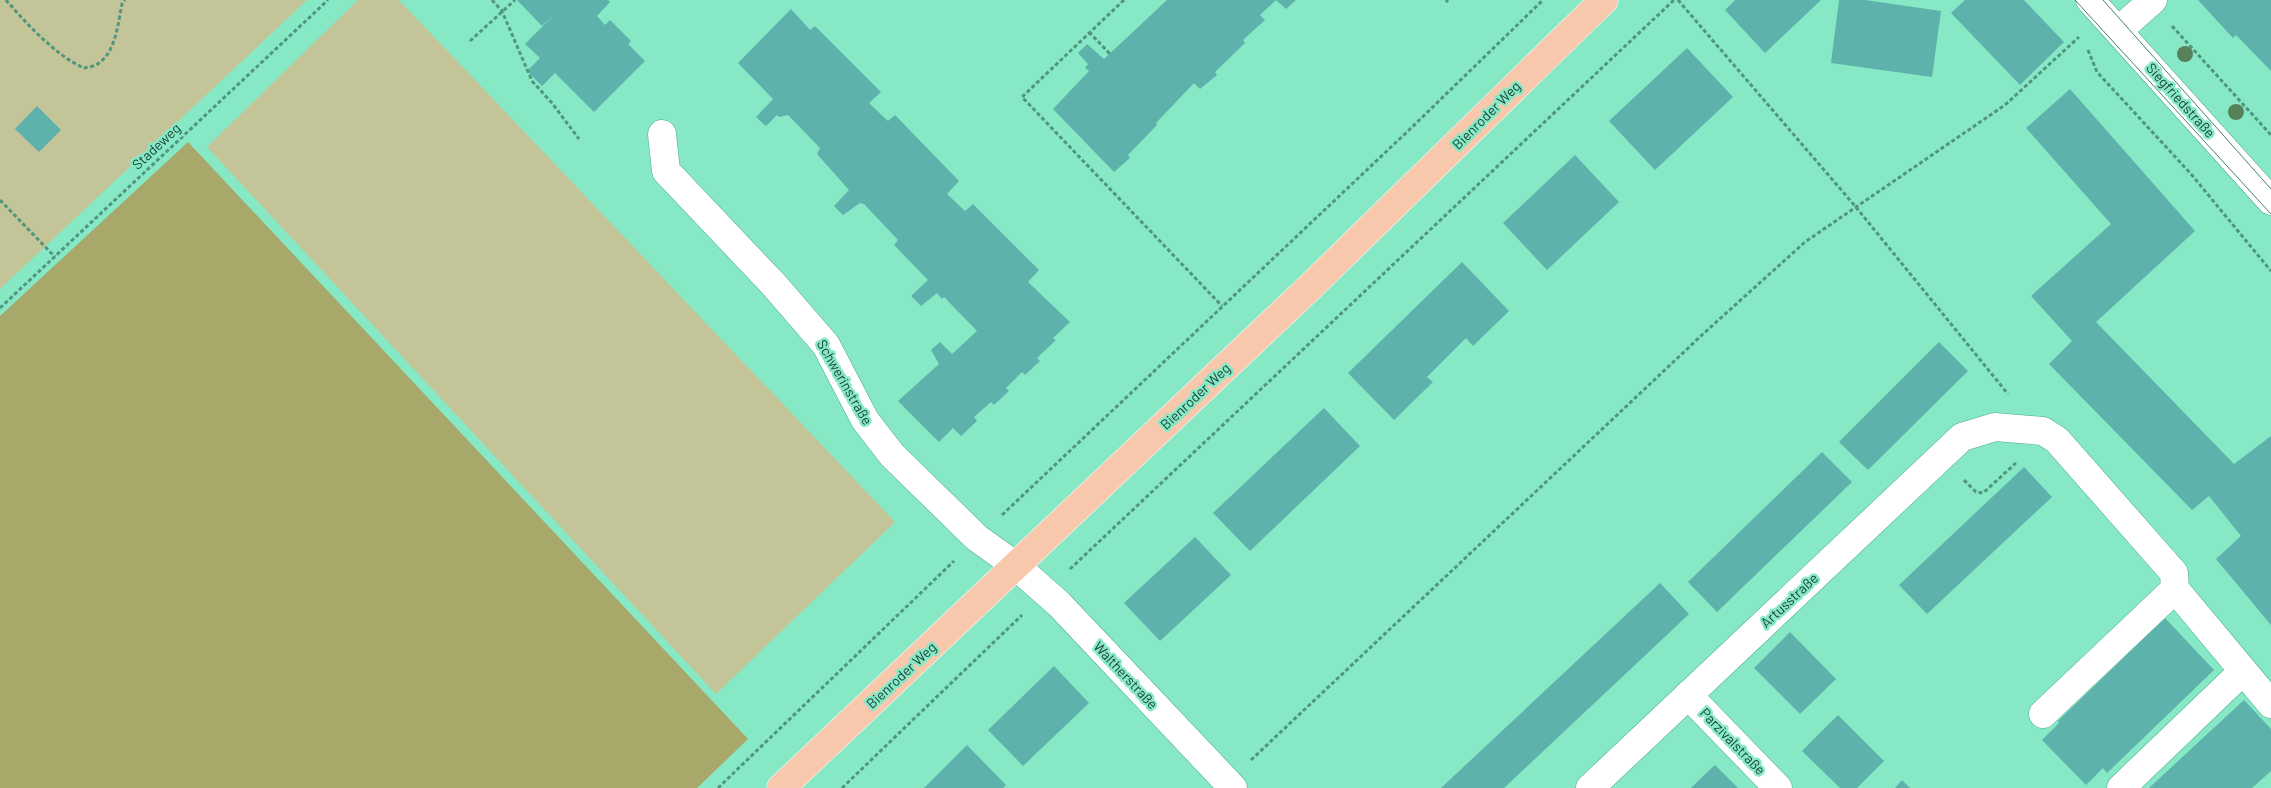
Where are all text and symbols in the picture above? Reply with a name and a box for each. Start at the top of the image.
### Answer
street label: Siegfriedstraße [2143,59,2219,141]
street label: Bienroder Weg [1448,77,1524,153]
street label: Stadeweg [128,119,184,173]
street label: Schwerinstraße [814,336,876,428]
street label: Bienroder Weg [1156,359,1234,433]
street label: Artusstraße [1757,569,1821,631]
street label: Bienroder Weg [862,638,940,712]
street label: Waltherstraße [1090,638,1162,712]
street label: Parzivalstraße [1697,704,1769,778]

